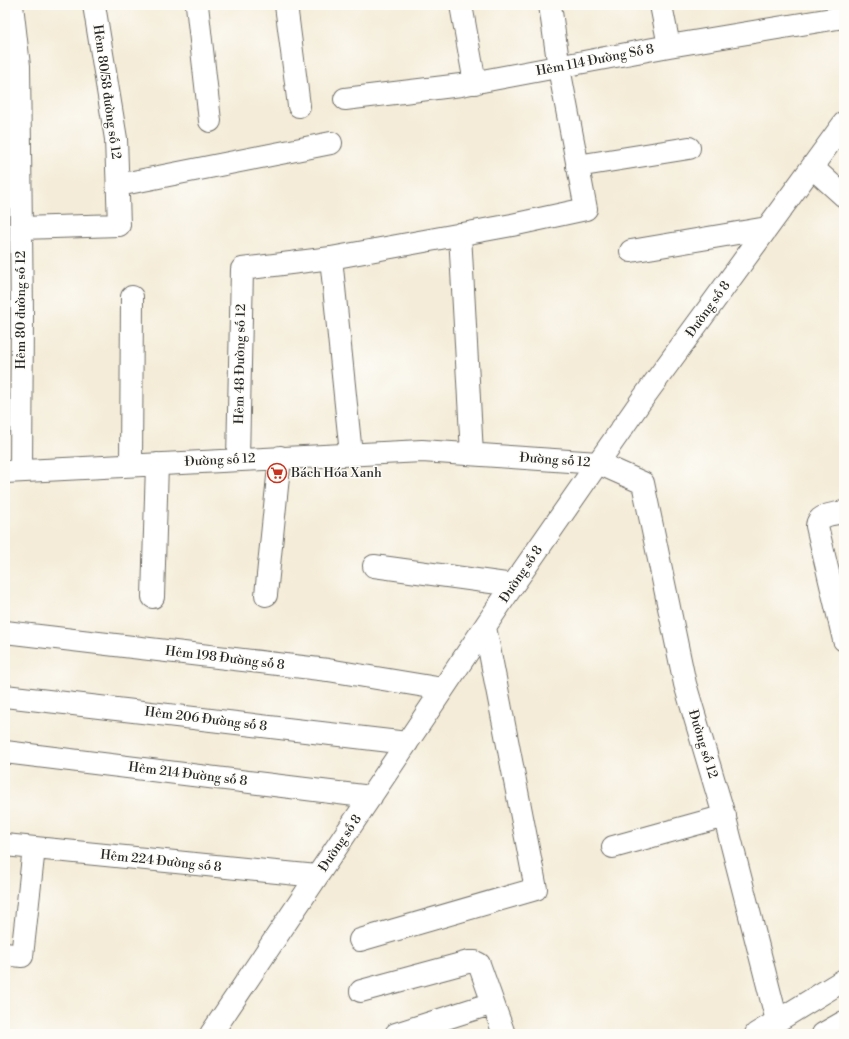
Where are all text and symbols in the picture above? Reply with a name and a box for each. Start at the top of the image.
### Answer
street label: Hẻm 80/58 đường số 12 [90,23,124,161]
street label: Hẻm 114 Đường Số 8 [535,41,655,79]
street label: Hẻm 80 đường số 12 [13,251,29,369]
street label: Đường số 8 [682,278,734,340]
street label: Hẻm 48 Đường số 12 [231,304,249,424]
street label: Đường số 12 [184,450,256,470]
street label: Đường số 12 [519,450,591,470]
supermarket icon: Bách Hóa Xanh [266,462,288,484]
place label: Bách Hóa Xanh [290,465,382,481]
street label: Đường số 8 [496,542,546,606]
street label: Hẻm 198 Đường số 8 [164,643,286,673]
street label: Hẻm 206 Đường số 8 [144,704,268,734]
street label: Đường số 12 [685,708,721,780]
street label: Hẻm 214 Đường số 8 [128,759,248,789]
street label: Đường số 8 [315,811,365,875]
street label: Hẻm 224 Đường số 8 [99,847,223,875]

